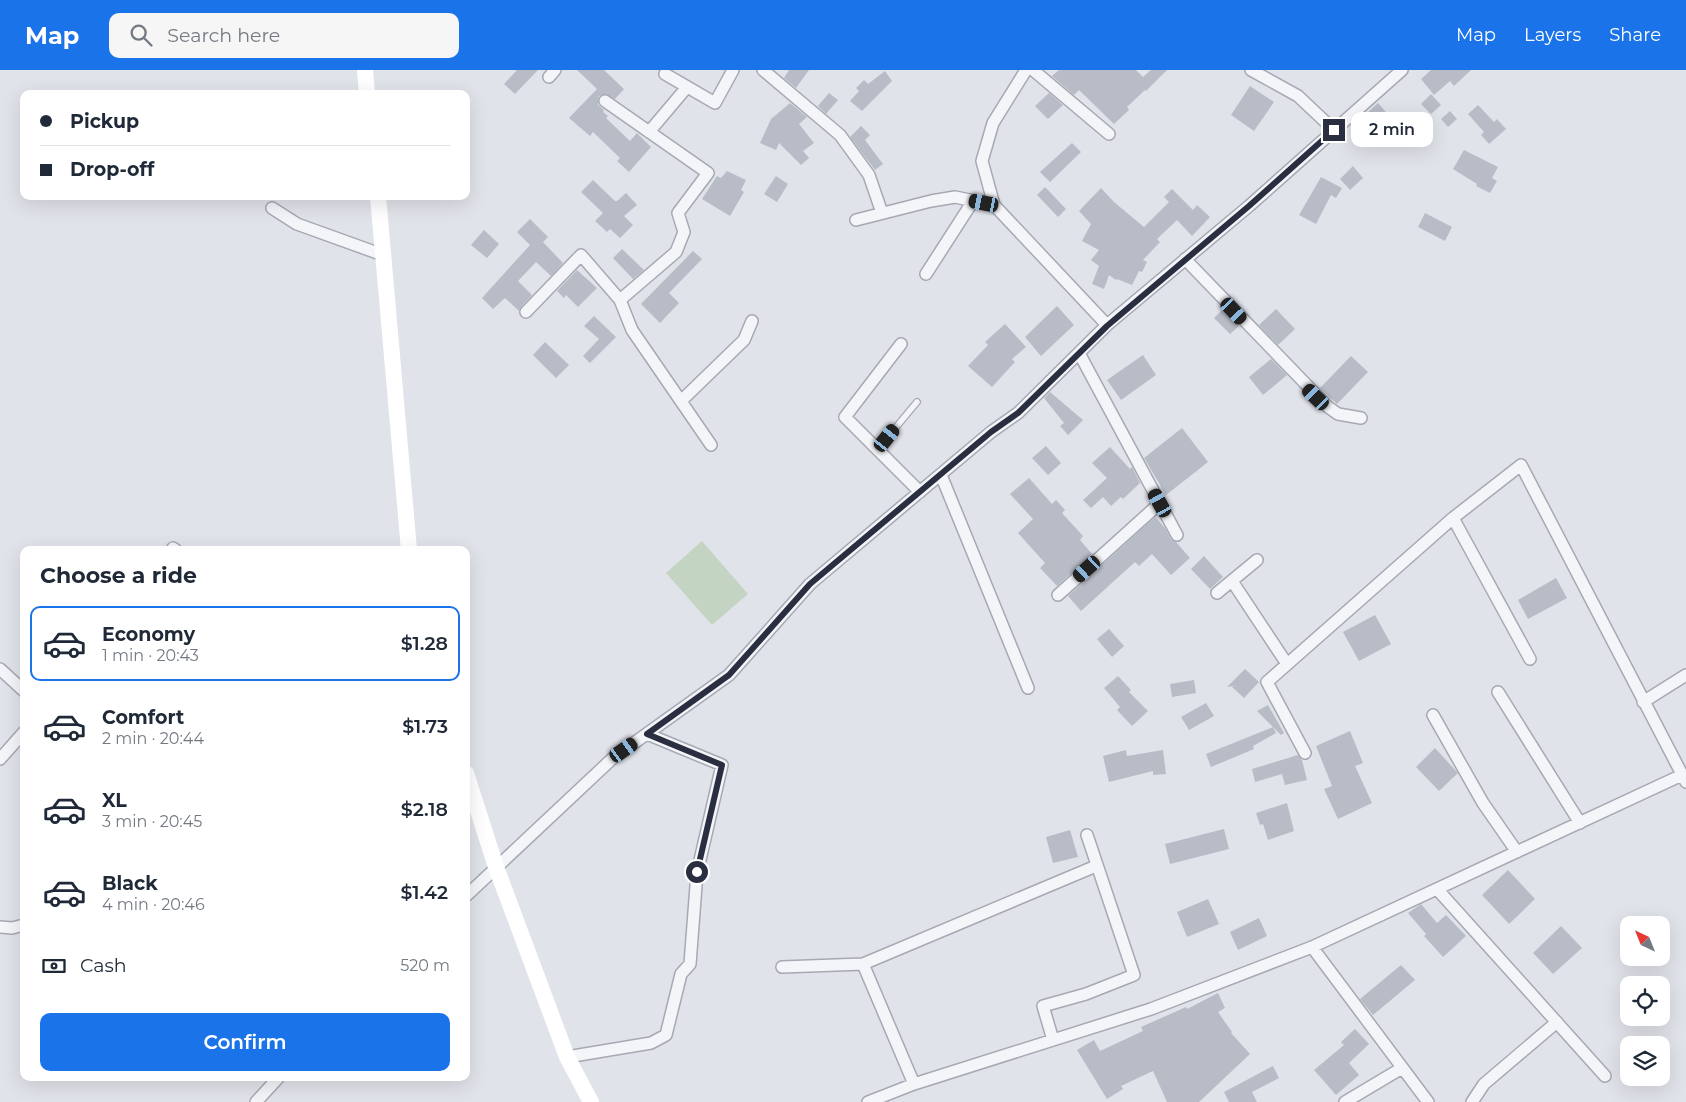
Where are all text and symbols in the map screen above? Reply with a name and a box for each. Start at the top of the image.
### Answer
search box [109,13,459,58]
text: Map [25,21,79,50]
icon: search [127,21,155,49]
text: Search here [167,24,280,47]
text: Map [1456,24,1496,46]
text: Layers [1524,24,1581,46]
text: Share [1609,24,1661,46]
text: Pickup [70,110,139,133]
callout: 2 min [1352,112,1434,148]
route end [1323,119,1345,141]
text: 2 min [1369,120,1415,139]
text: Drop-off [70,158,154,181]
car [967,193,1000,213]
car [1218,295,1249,327]
car [1300,381,1332,413]
car [871,422,902,454]
car [1146,486,1173,520]
car [1070,553,1103,585]
text: Choose a ride [40,562,197,589]
icon: car [42,621,87,666]
text: Economy [102,623,195,646]
text: $1.28 [401,632,448,655]
text: 1 min · 20:43 [102,646,199,665]
icon: car [42,704,87,749]
text: Comfort [102,706,184,729]
text: $1.73 [402,715,448,738]
text: 2 min · 20:44 [102,729,204,748]
car [607,735,640,765]
icon: car [42,787,87,832]
text: XL [102,789,127,812]
text: $2.18 [401,798,448,821]
text: 3 min · 20:45 [102,812,202,831]
route start [686,861,708,883]
icon: car [42,870,87,915]
text: Black [102,872,158,895]
text: $1.42 [400,881,448,904]
text: 4 min · 20:46 [102,895,205,914]
north arrow [1620,916,1670,966]
map controls [1620,916,1670,1086]
icon: cash [40,952,68,980]
text: Cash [80,954,127,977]
text: 520 m [400,956,450,975]
button: locate [1620,976,1670,1026]
button: Confirm [40,1013,450,1071]
button: layers [1620,1036,1670,1086]

